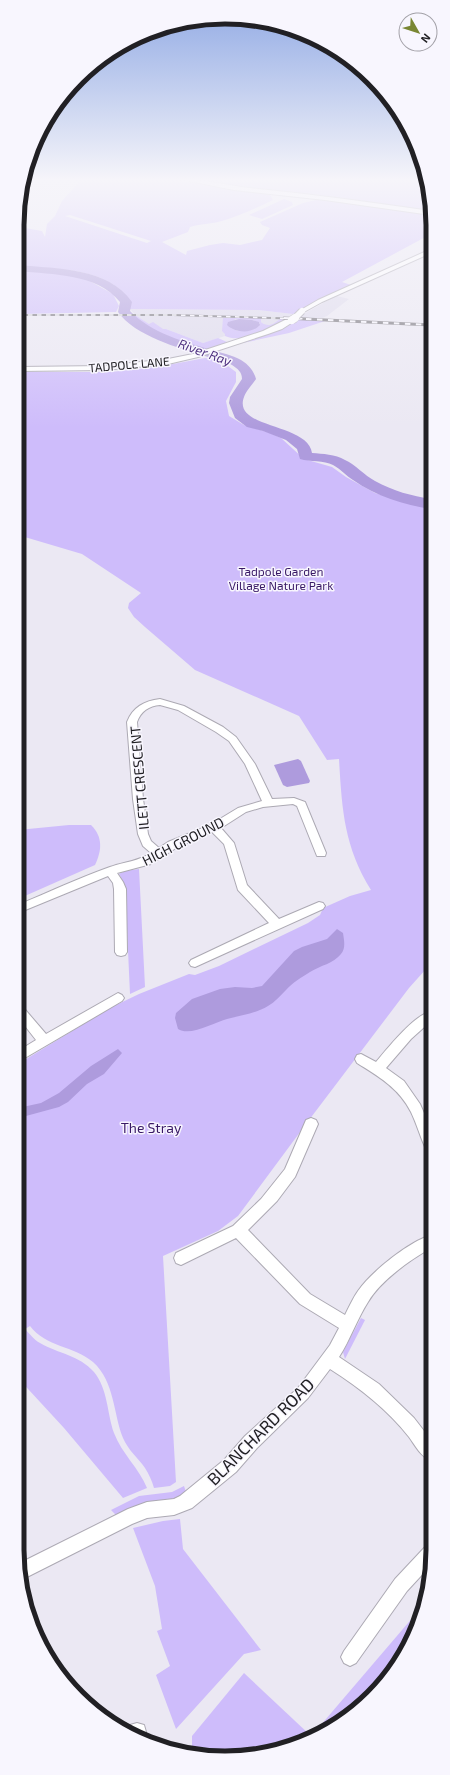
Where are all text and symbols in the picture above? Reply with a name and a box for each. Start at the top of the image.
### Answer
north arrow [398,12,438,52]
text: N [419,31,434,46]
water label: River Ray [176,335,234,369]
street label: TADPOLE LANE [88,353,170,375]
park label: Tadpole Garden Village Nature Park [229,564,333,592]
street label: ILETT CRESCENT [126,725,152,831]
street label: HIGH GROUND [139,813,227,869]
park label: The Stray [121,1119,182,1136]
street label: BLANCHARD ROAD [202,1373,318,1489]

